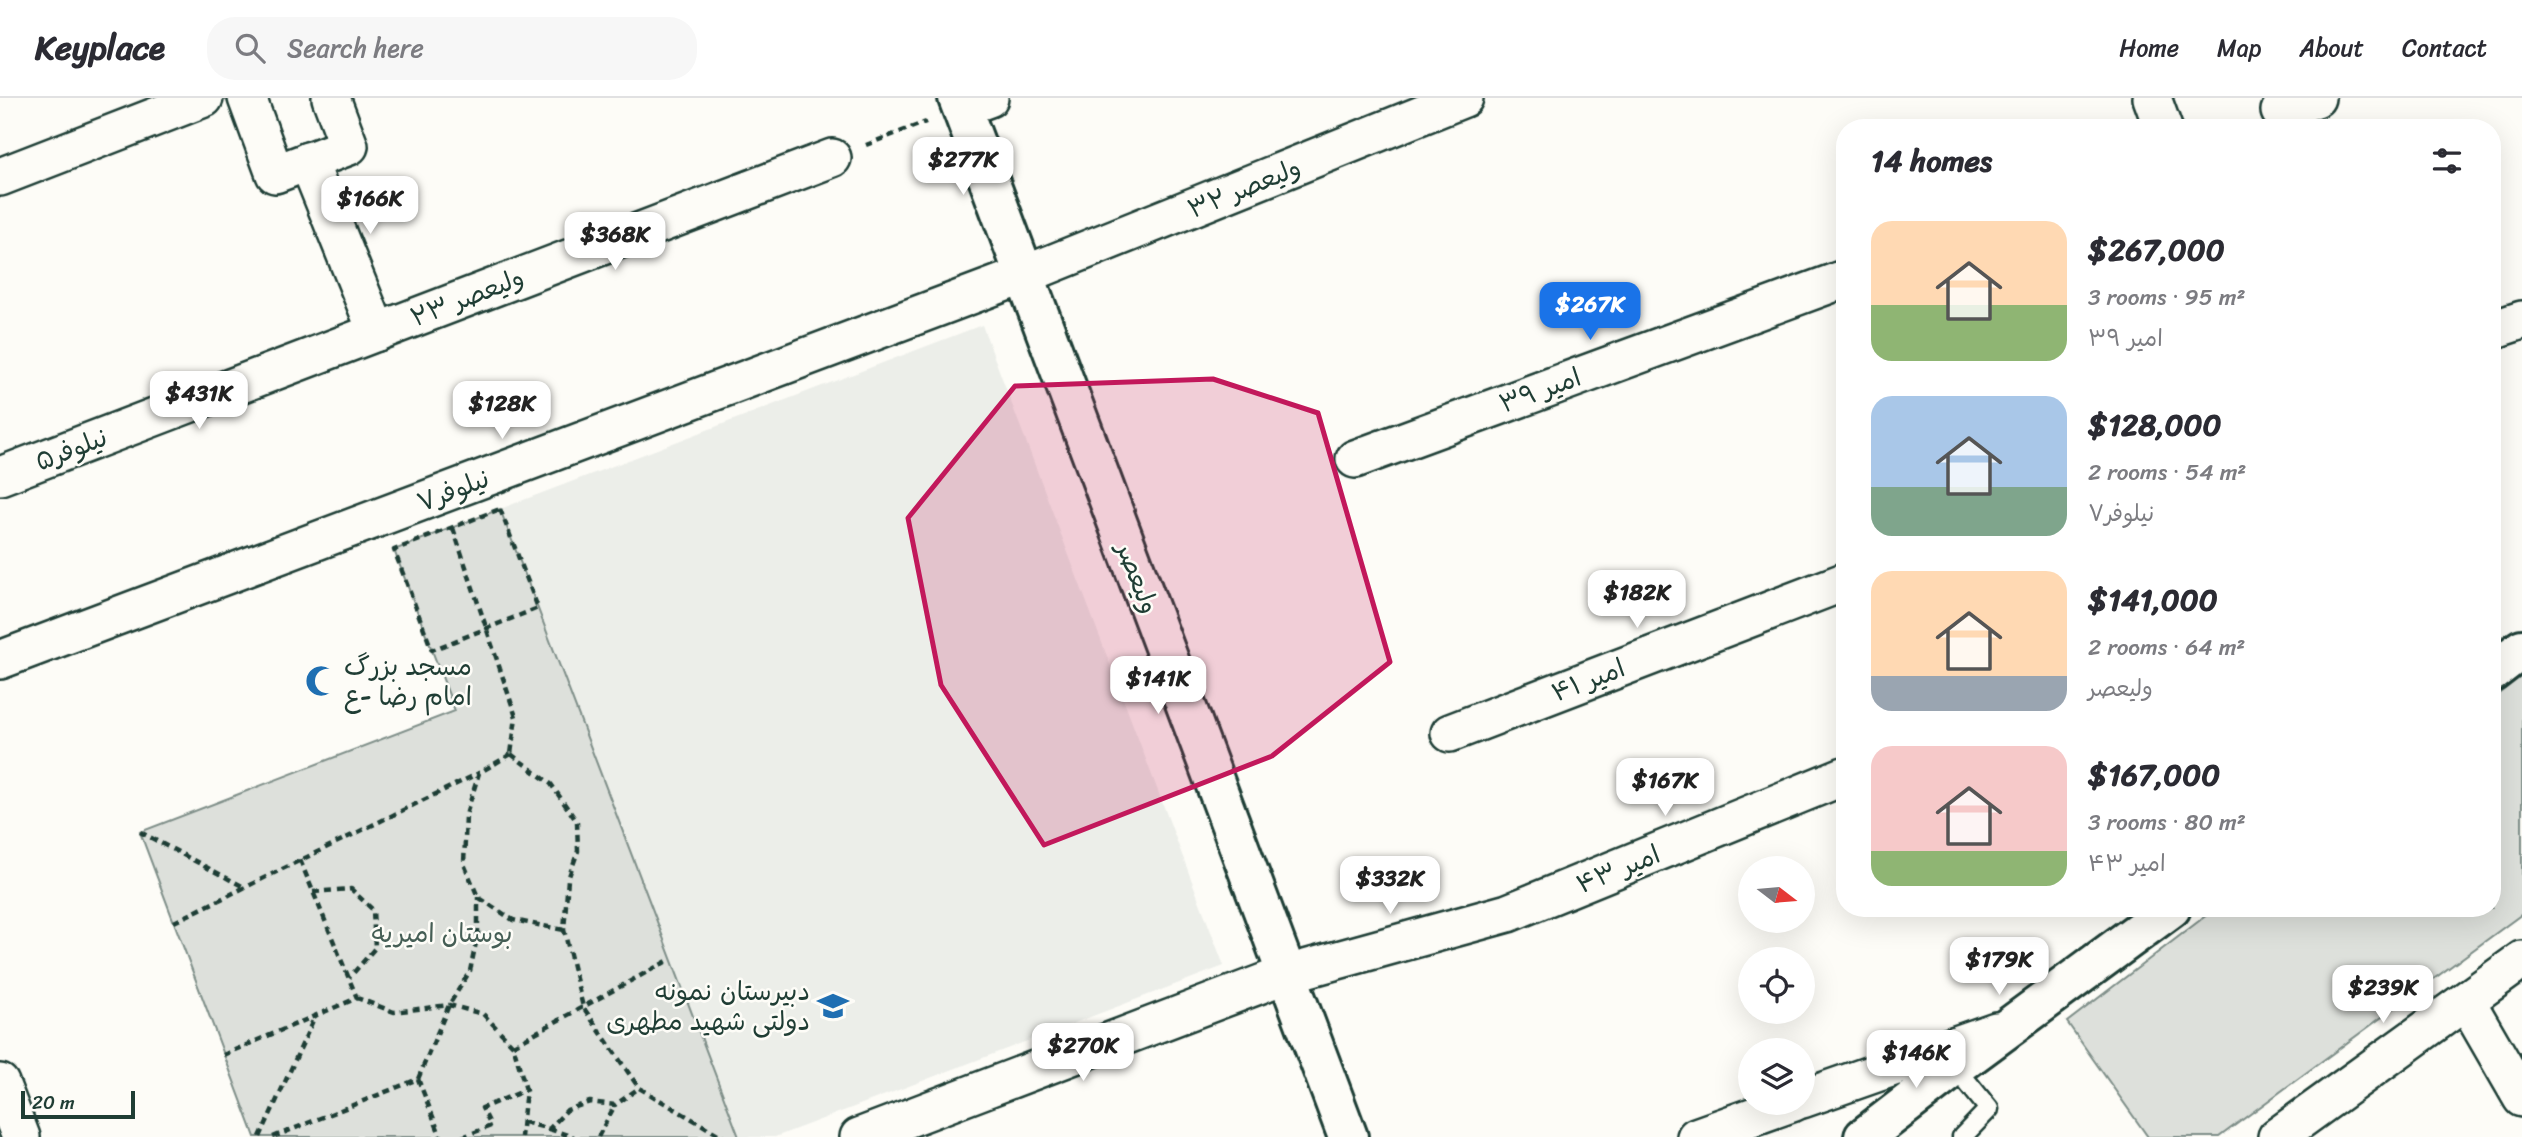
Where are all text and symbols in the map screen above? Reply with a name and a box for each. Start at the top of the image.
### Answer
search box [207,17,697,80]
text: Keyplace [35,19,165,77]
text: Search here [287,25,424,71]
text: Home [2119,27,2179,69]
text: Map [2217,27,2261,69]
text: About [2299,27,2364,69]
text: Contact [2402,27,2487,69]
icon: search [231,29,269,67]
text: 14 homes [1871,134,1992,188]
pin: $277K [914,138,1012,197]
text: $277K [929,139,998,180]
icon: filters [2428,142,2466,180]
street label: ولیعصر ۳۲ [1180,144,1308,232]
pin: $166K [321,176,419,236]
text: $166K [337,178,403,219]
pin: $368K [566,212,664,272]
text: $368K [580,214,650,255]
text: $267,000 [2088,223,2225,277]
icon: home [1927,249,2011,333]
street label: ولیعصر ۲۳ [403,254,531,340]
text: 3 rooms · 95 m² [2088,277,2245,318]
pin: $267K [1541,282,1639,342]
text: $267K [1556,284,1624,325]
text: امیر ۳۹ [2088,318,2163,359]
street label: امیر ۳۹ [1492,354,1588,426]
pin: $431K [150,372,248,431]
text: $431K [166,373,232,414]
pin: $128K [453,382,551,441]
text: $128K [469,383,535,424]
text: $128,000 [2088,398,2221,452]
street label: نیلوفر۵ [28,414,114,484]
icon: home [1927,424,2011,508]
text: 2 rooms · 54 m² [2088,452,2246,493]
street label: نیلوفر۷ [410,455,496,525]
text: نیلوفر۷ [2088,493,2154,534]
street label: ولیعصر [1103,534,1173,620]
pin: $182K [1588,570,1686,630]
text: $182K [1604,572,1670,613]
text: $141,000 [2088,573,2218,627]
icon: home [1927,599,2011,683]
text: 2 rooms · 64 m² [2088,627,2245,668]
place label: مسجد بزرگ امام رضا -ع [344,643,472,719]
street label: امیر ۴۱ [1544,645,1632,715]
pin: $141K [1109,656,1207,716]
text: $141K [1126,658,1190,699]
mosque icon: مسجد بزرگ امام رضا -ع [304,664,338,698]
text: ولیعصر [2088,668,2153,709]
text: $167,000 [2088,748,2220,802]
pin: $167K [1616,758,1714,818]
text: $167K [1632,760,1698,801]
icon: home [1927,774,2011,858]
text: 3 rooms · 80 m² [2088,802,2246,843]
street label: امیر ۴۳ [1569,831,1667,907]
text: امیر ۴۳ [2088,843,2166,884]
pin: $332K [1341,856,1439,916]
north arrow [1738,856,1815,933]
map controls [1738,856,1815,1115]
text: $332K [1356,858,1424,899]
park label: بوستان امیریه [372,910,513,956]
pin: $179K [1950,937,2048,997]
text: $179K [1966,939,2032,980]
button: locate [1738,947,1815,1024]
pin: $239K [2334,965,2432,1025]
text: $239K [2348,967,2418,1008]
place label: دبیرستان نمونه دولتی شهید مطهری [606,968,810,1044]
school or university icon: دبیرستان نمونه دولتی شهید مطهری [816,989,850,1023]
pin: $270K [1034,1024,1132,1083]
text: $270K [1048,1025,1118,1066]
pin: $146K [1867,1030,1965,1090]
text: $146K [1883,1032,1949,1073]
button: layers [1738,1038,1815,1115]
text: 20 m [32,1086,75,1119]
scale bar [21,1088,135,1120]

